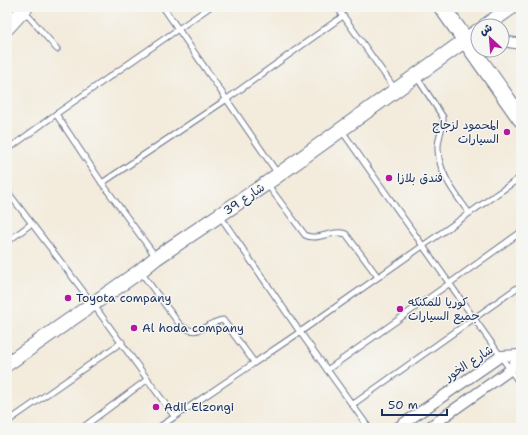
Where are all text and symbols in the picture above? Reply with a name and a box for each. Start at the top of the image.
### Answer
north arrow [470,18,510,58]
text: ش [477,20,495,39]
place label: المحمود لزجاج السيارات [432,117,499,147]
marker: المحمود لزجاج السيارات [502,127,512,137]
place label: فندق بلازا [397,170,443,186]
marker: فندق بلازا [384,173,394,183]
street label: شارع 39 [220,179,268,219]
place label: Toyota company [76,290,172,306]
marker: Toyota company [63,293,73,303]
place label: كوريا للمكنكه جميع السيارات [408,294,480,325]
marker: كوريا للمكنكه جميع السيارات [395,304,405,314]
place label: Al hoda company [142,320,244,336]
marker: Al hoda company [129,323,139,333]
street label: شارع الخور [441,341,497,386]
scale bar [382,391,447,417]
text: 50 m [388,397,418,413]
place label: Adil Elzongi [164,399,234,415]
marker: Adil Elzongi [151,402,161,412]

